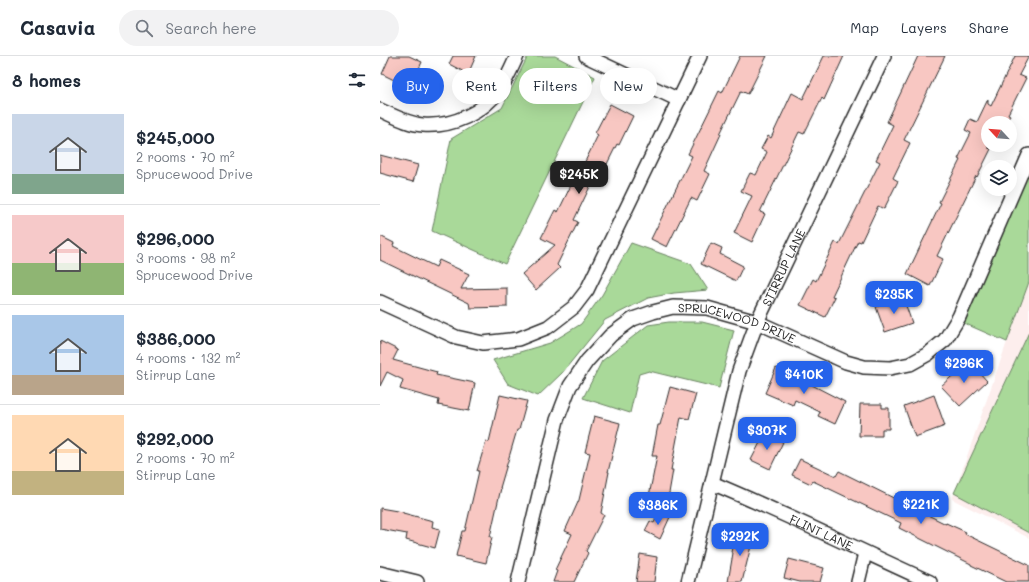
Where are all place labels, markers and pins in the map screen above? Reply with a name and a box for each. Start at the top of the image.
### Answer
pin: $245K [551,161,607,195]
pin: $235K [866,281,922,315]
pin: $296K [936,350,992,384]
pin: $410K [776,361,832,395]
pin: $307K [739,417,795,451]
pin: $221K [893,491,949,525]
pin: $386K [630,492,686,526]
pin: $292K [712,523,768,557]

